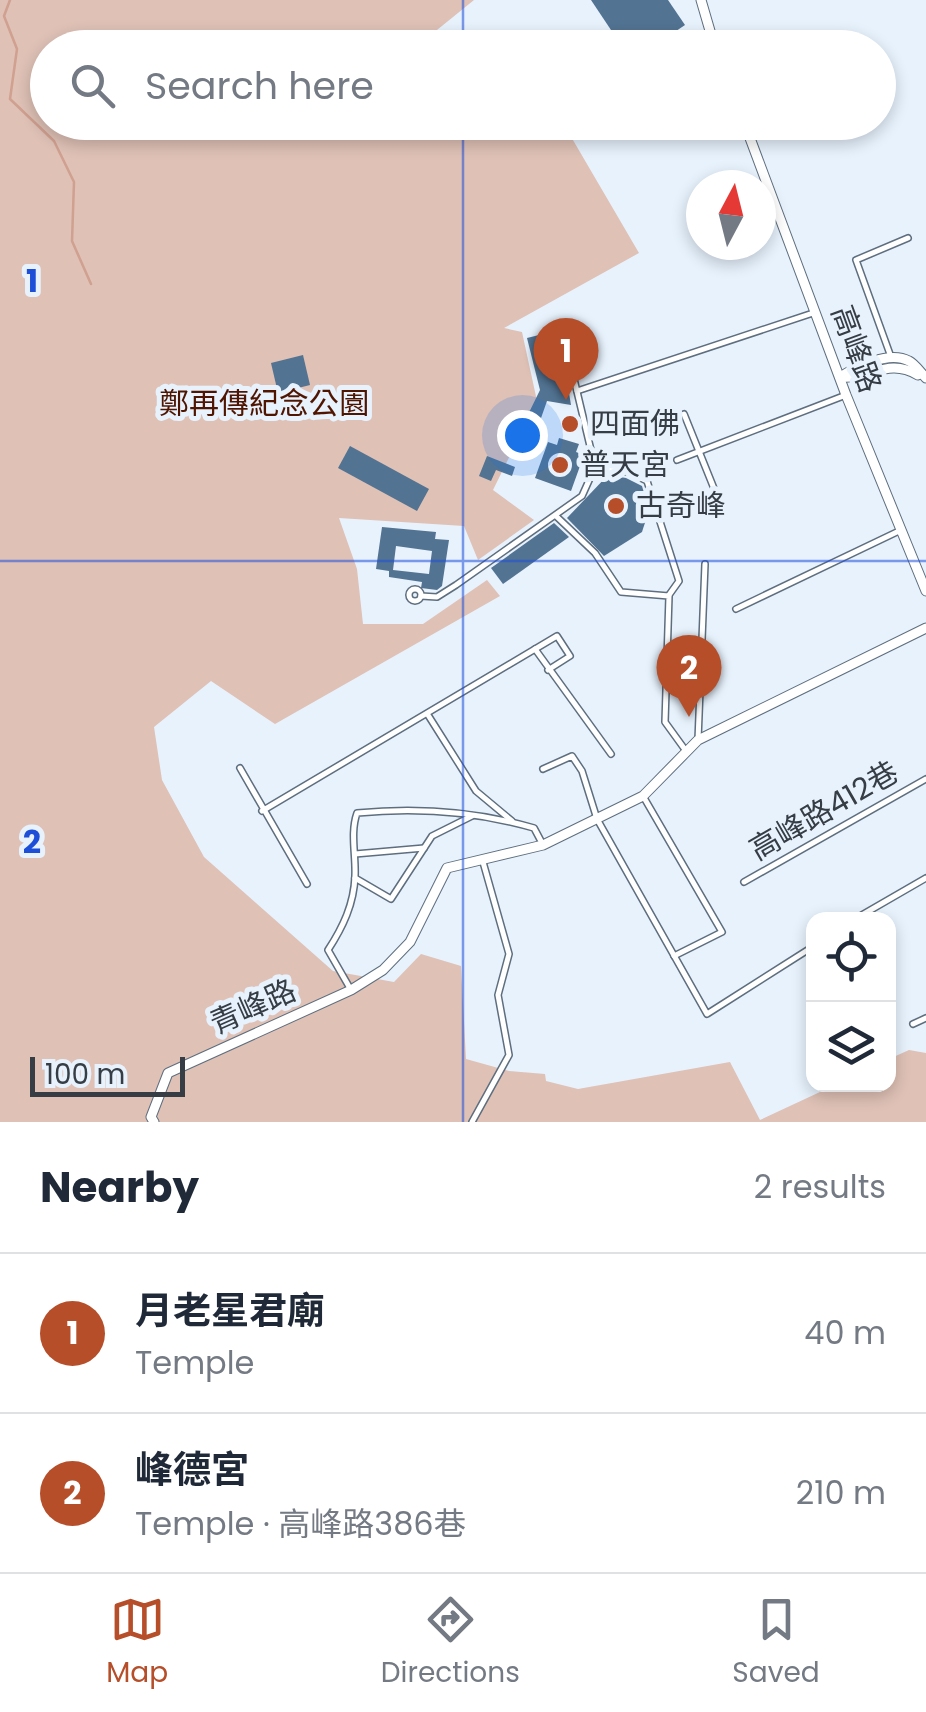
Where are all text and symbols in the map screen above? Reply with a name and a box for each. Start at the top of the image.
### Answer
search box [30,30,896,140]
icon: search [65,58,120,113]
text: Search here [145,59,374,112]
north arrow [686,170,776,260]
text: 1 [26,258,38,303]
street label: 高峰路 [821,299,892,398]
pin: 1 [534,318,598,400]
park label: 鄭再傳紀念公園 [159,382,369,425]
place label: 四面佛 [590,402,680,445]
your location [497,410,548,461]
marker: 四面佛 [559,413,581,435]
place label: 普天宮 [580,443,670,486]
marker: 普天宮 [549,454,571,476]
place label: 古奇峰 [636,484,726,527]
marker: 古奇峰 [605,495,627,517]
pin: 2 [656,634,722,717]
street label: 高峰路412巷 [741,751,906,871]
text: 2 [23,819,41,864]
map controls [806,912,896,1092]
button: locate [806,912,896,1002]
street label: 青峰路 [203,969,303,1044]
button: layers [806,1002,896,1092]
scale bar [30,1052,185,1096]
text: 100 m [45,1055,125,1094]
text: Nearby [40,1158,199,1217]
text: 2 results [754,1164,886,1209]
text: 月老星君廟 [135,1284,325,1337]
text: 1 [66,1310,79,1355]
text: 40 m [804,1310,886,1355]
text: Temple [135,1340,254,1385]
text: 峰德宮 [135,1443,249,1496]
text: 2 [63,1470,82,1515]
text: 210 m [796,1470,886,1515]
text: Temple · 高峰路386巷 [135,1501,466,1546]
tab: Map [106,1592,168,1694]
tab: Directions [381,1592,520,1694]
tab: Saved [732,1592,820,1694]

